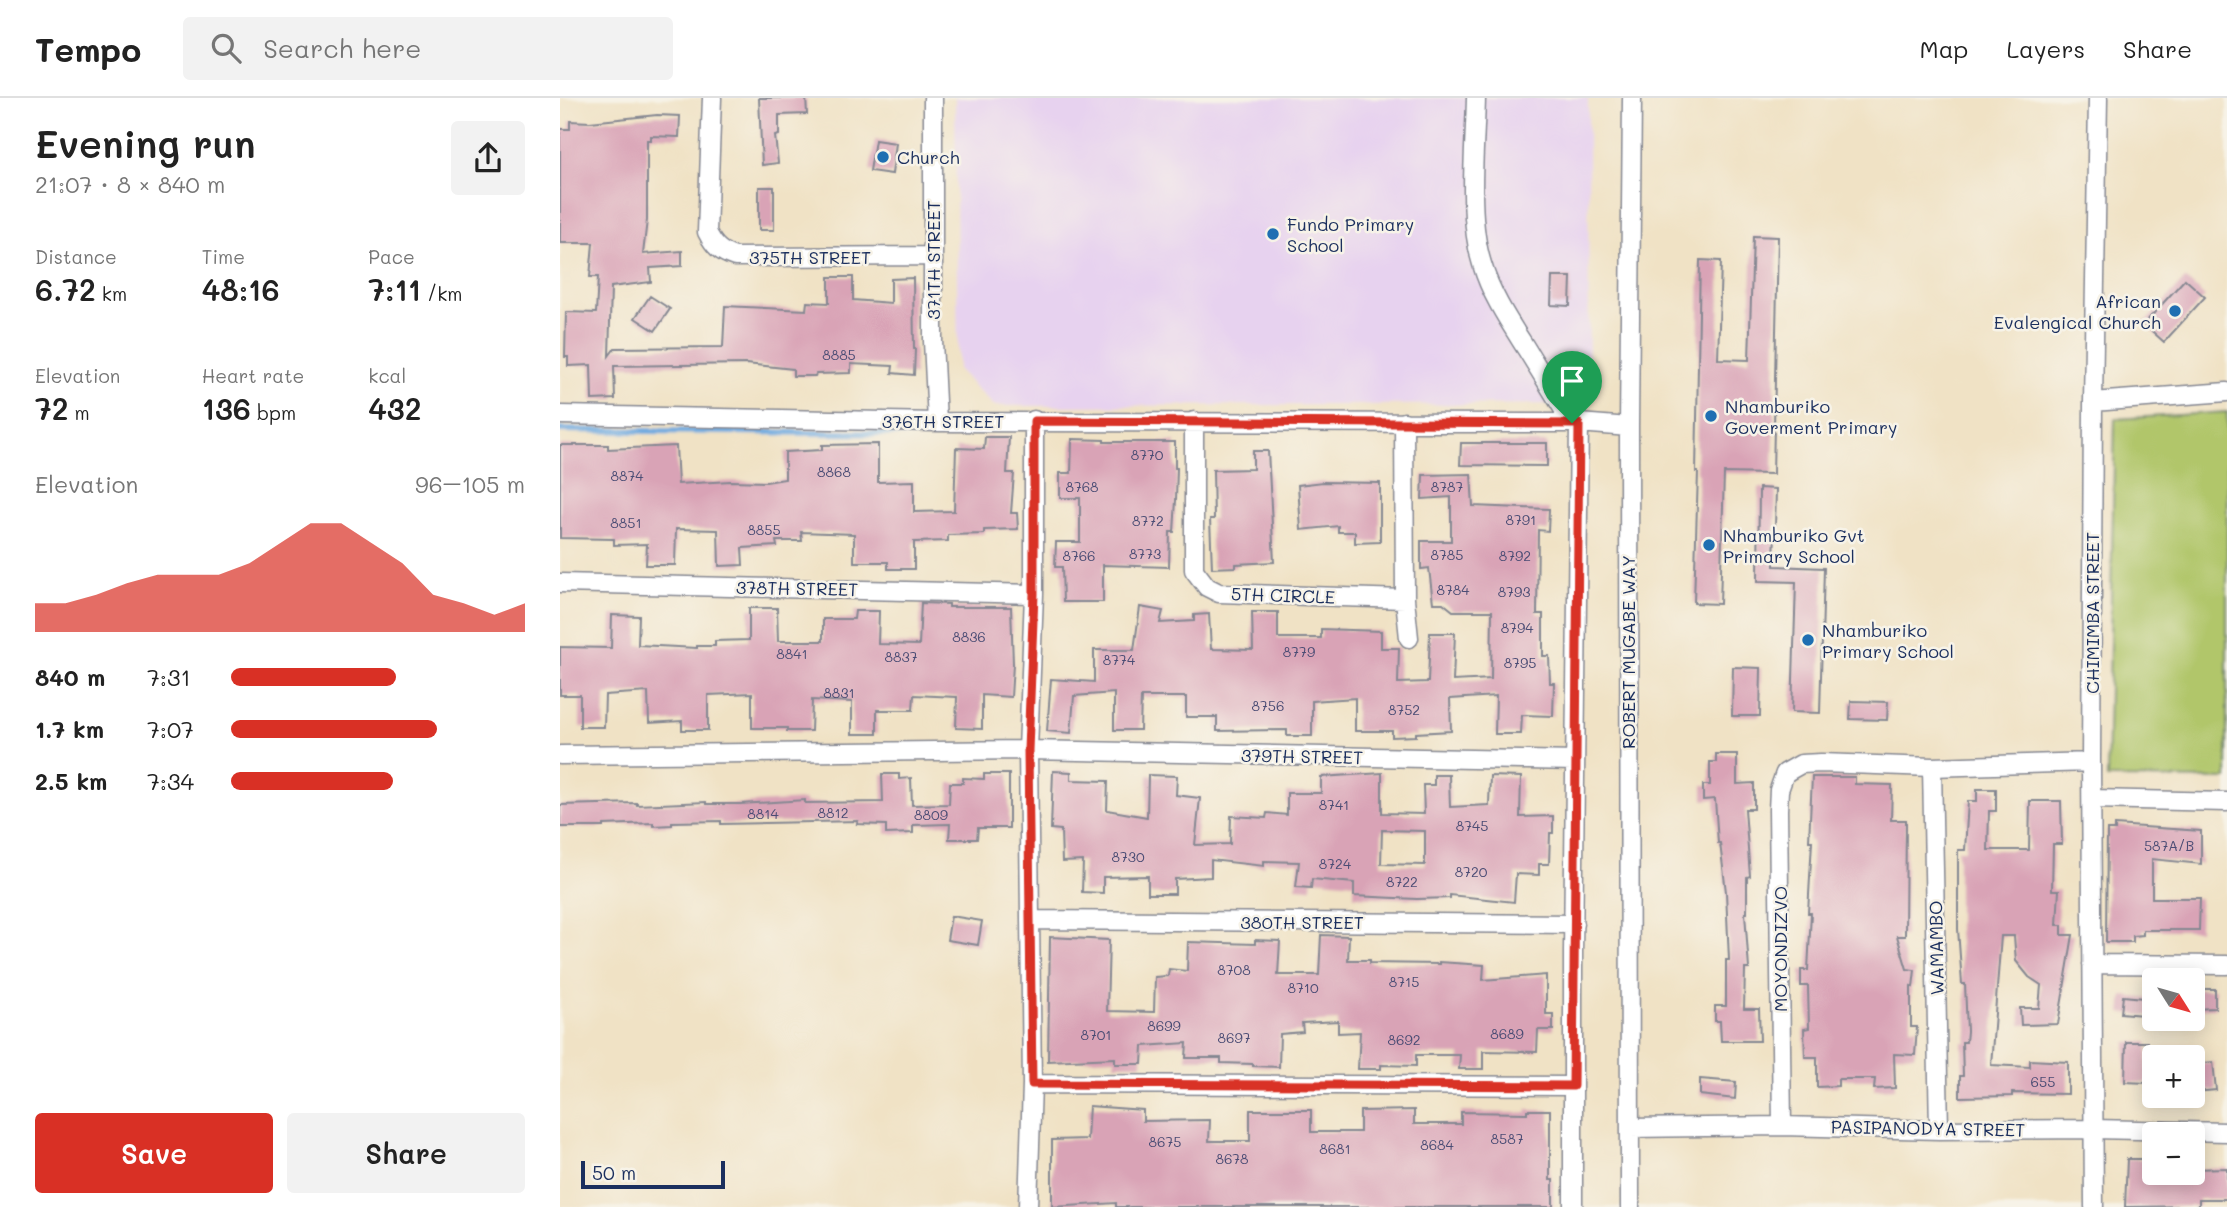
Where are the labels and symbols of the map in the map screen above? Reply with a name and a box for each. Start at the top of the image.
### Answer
place label: Church [897,145,960,169]
marker: Church [875,149,891,165]
street label: 371TH STREET [921,200,945,320]
place label: Fundo Primary School [1287,212,1414,257]
marker: Fundo Primary School [1265,226,1281,242]
street label: 375TH STREET [749,245,871,269]
place label: African Evalengical Church [1994,289,2161,334]
marker: African Evalengical Church [2167,303,2183,319]
house number: 8885 [822,345,856,364]
pin [1542,351,1602,423]
place label: Nhamburiko Goverment Primary [1725,394,1897,439]
marker: Nhamburiko Goverment Primary [1703,408,1719,424]
street label: 376TH STREET [882,409,1004,433]
house number: 8770 [1131,445,1164,464]
house number: 8868 [817,462,851,481]
house number: 8874 [611,466,644,485]
house number: 8768 [1065,477,1099,496]
house number: 8787 [1431,477,1463,496]
house number: 8791 [1506,510,1536,529]
house number: 8772 [1132,511,1164,530]
house number: 8851 [610,513,642,532]
house number: 8855 [747,520,781,539]
place label: Nhamburiko Gvt Primary School [1723,523,1865,568]
street label: CHIMIMBA STREET [2080,532,2104,694]
marker: Nhamburiko Gvt Primary School [1701,537,1717,553]
house number: 8773 [1129,544,1161,563]
house number: 8785 [1431,545,1463,564]
house number: 8766 [1062,546,1096,565]
house number: 8792 [1499,546,1531,565]
street label: ROBERT MUGABE WAY [1616,555,1640,749]
street label: 378TH STREET [736,575,858,601]
house number: 8784 [1437,580,1470,599]
street label: 5TH CIRCLE [1231,581,1335,609]
house number: 8793 [1498,582,1530,601]
house number: 8794 [1501,618,1534,637]
place label: Nhamburiko Primary School [1822,618,1954,663]
house number: 8836 [952,627,986,646]
marker: Nhamburiko Primary School [1800,632,1816,648]
house number: 8779 [1283,642,1315,661]
house number: 8841 [776,644,808,663]
house number: 8837 [885,647,918,666]
house number: 8774 [1103,650,1136,669]
house number: 8795 [1504,653,1536,672]
house number: 8831 [823,683,855,702]
house number: 8756 [1252,696,1284,715]
house number: 8752 [1388,700,1420,719]
street label: 379TH STREET [1241,743,1363,769]
house number: 8741 [1319,795,1349,814]
house number: 8812 [818,803,849,822]
house number: 8814 [747,804,779,823]
house number: 8809 [914,805,948,824]
house number: 8745 [1456,816,1488,835]
house number: 587A/B [2144,836,2194,855]
house number: 8730 [1111,847,1145,866]
house number: 8724 [1319,854,1352,873]
house number: 8720 [1455,862,1488,881]
house number: 8722 [1386,872,1418,891]
street label: MOYONDIZVO [1768,886,1792,1012]
street label: WAMAMBO [1923,900,1949,996]
street label: 380TH STREET [1240,910,1364,934]
house number: 8708 [1217,960,1251,979]
north arrow [2142,968,2205,1031]
house number: 8715 [1389,972,1419,991]
house number: 8710 [1287,978,1319,997]
house number: 8699 [1147,1016,1181,1035]
house number: 8689 [1490,1024,1524,1043]
house number: 8701 [1080,1025,1112,1044]
house number: 8697 [1218,1028,1251,1047]
house number: 8692 [1388,1030,1421,1049]
house number: 655 [2031,1072,2055,1091]
street label: PASIPANODYA STREET [1831,1114,2025,1142]
house number: 8587 [1491,1129,1524,1148]
house number: 8675 [1149,1132,1181,1151]
house number: 8684 [1420,1135,1455,1154]
house number: 8681 [1319,1139,1351,1158]
house number: 8678 [1215,1149,1249,1168]
scale bar [581,1158,724,1190]

